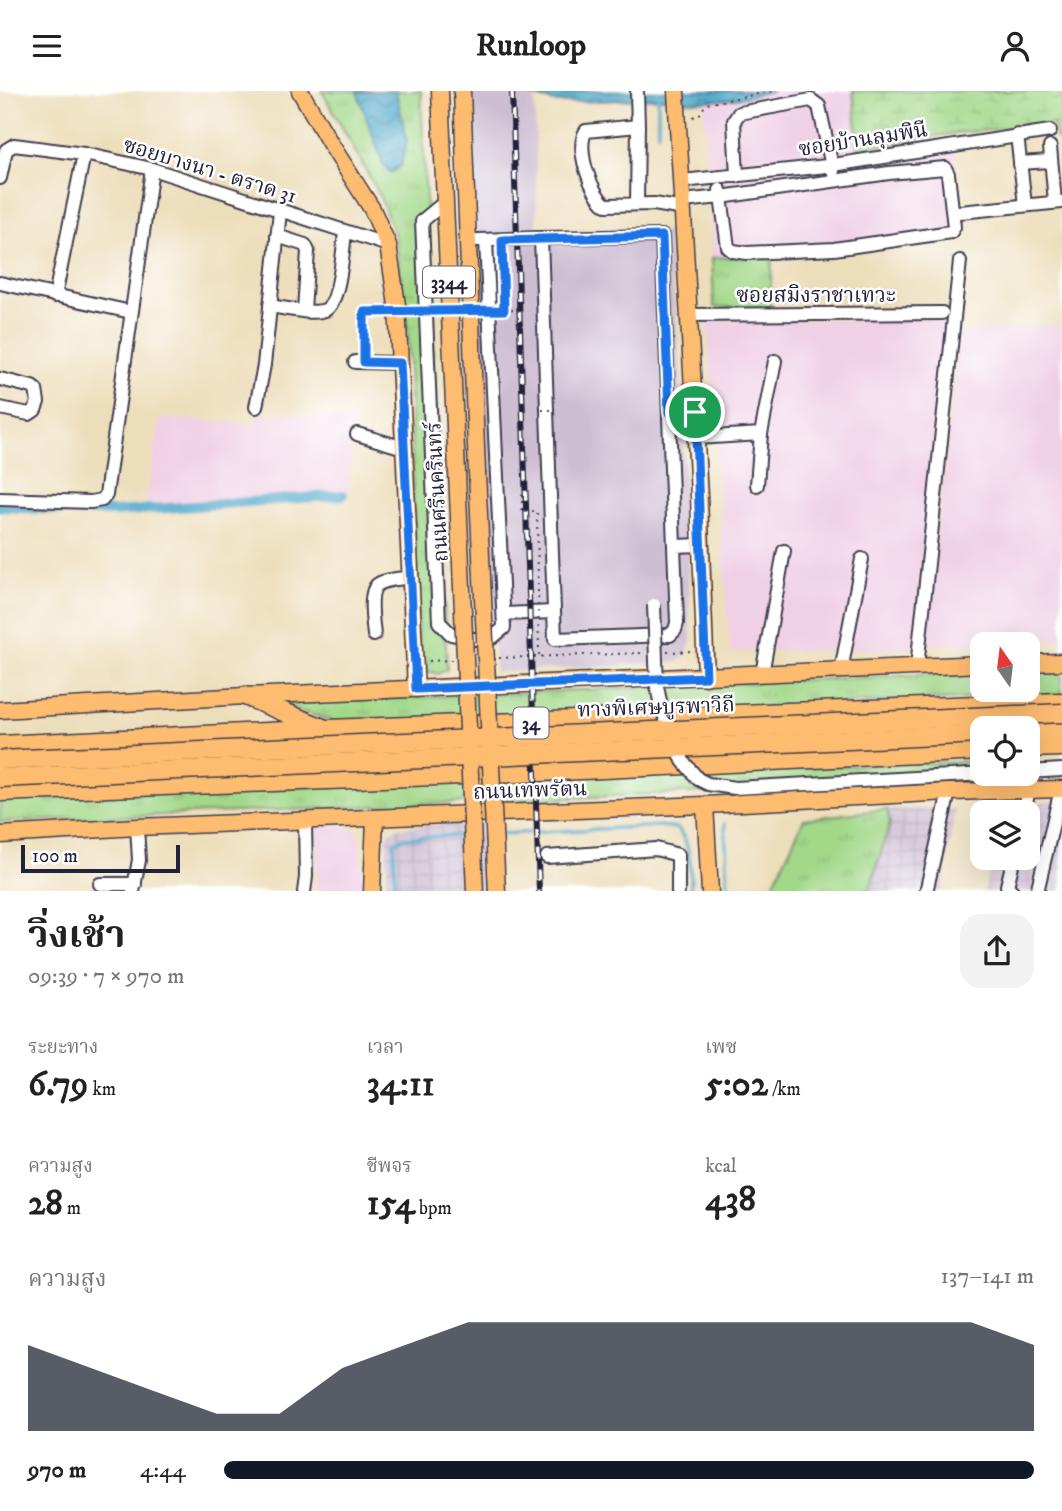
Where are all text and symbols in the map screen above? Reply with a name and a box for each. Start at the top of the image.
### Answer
text: Runloop [476,26,586,66]
icon: menu [28,27,66,65]
icon: person [996,27,1034,65]
street label: ซอยบ้านลุมพินี [797,117,930,163]
street label: ซอยบางนา - ตราด 31 [120,132,300,210]
road number: 3344 [423,267,475,297]
street label: ซอยสมิงราชาเทวะ [736,283,896,309]
pin [665,382,725,442]
icon: arrive [676,393,714,431]
street label: ถนนศรีนครินทร์ [420,420,455,563]
north arrow [970,632,1040,702]
map controls [970,632,1040,870]
street label: ทางพิเศษบูรพาวิถี [577,692,735,724]
road number: 34 [514,708,548,739]
button: locate [970,716,1040,786]
street label: ถนนเทพรัตน [472,776,588,806]
button: layers [970,800,1040,870]
scale bar [21,843,180,874]
text: 100 m [32,845,78,868]
text: วิ่งเช้า [28,912,125,960]
button: share [960,914,1034,988]
text: 09:39 · 7 × 970 m [28,962,184,991]
text: ระยะทาง [28,1036,98,1059]
text: เวลา [367,1036,404,1059]
text: เพซ [705,1036,737,1059]
text: 6.79 [28,1063,88,1107]
text: 34:11 [367,1063,435,1107]
text: 5:02 [705,1063,768,1107]
text: km [88,1078,116,1101]
text: /km [768,1078,801,1101]
text: ความสูง [28,1155,93,1178]
text: ชีพจร [367,1155,412,1178]
text: kcal [705,1155,737,1178]
text: 438 [705,1178,756,1222]
text: 28 [28,1182,63,1226]
text: 154 [367,1182,415,1226]
text: m [63,1197,81,1220]
text: bpm [415,1197,452,1220]
text: 137–141 m [940,1262,1034,1291]
text: ความสูง [28,1265,106,1294]
text: 970 m [28,1456,86,1485]
text: 4:44 [140,1456,186,1485]

